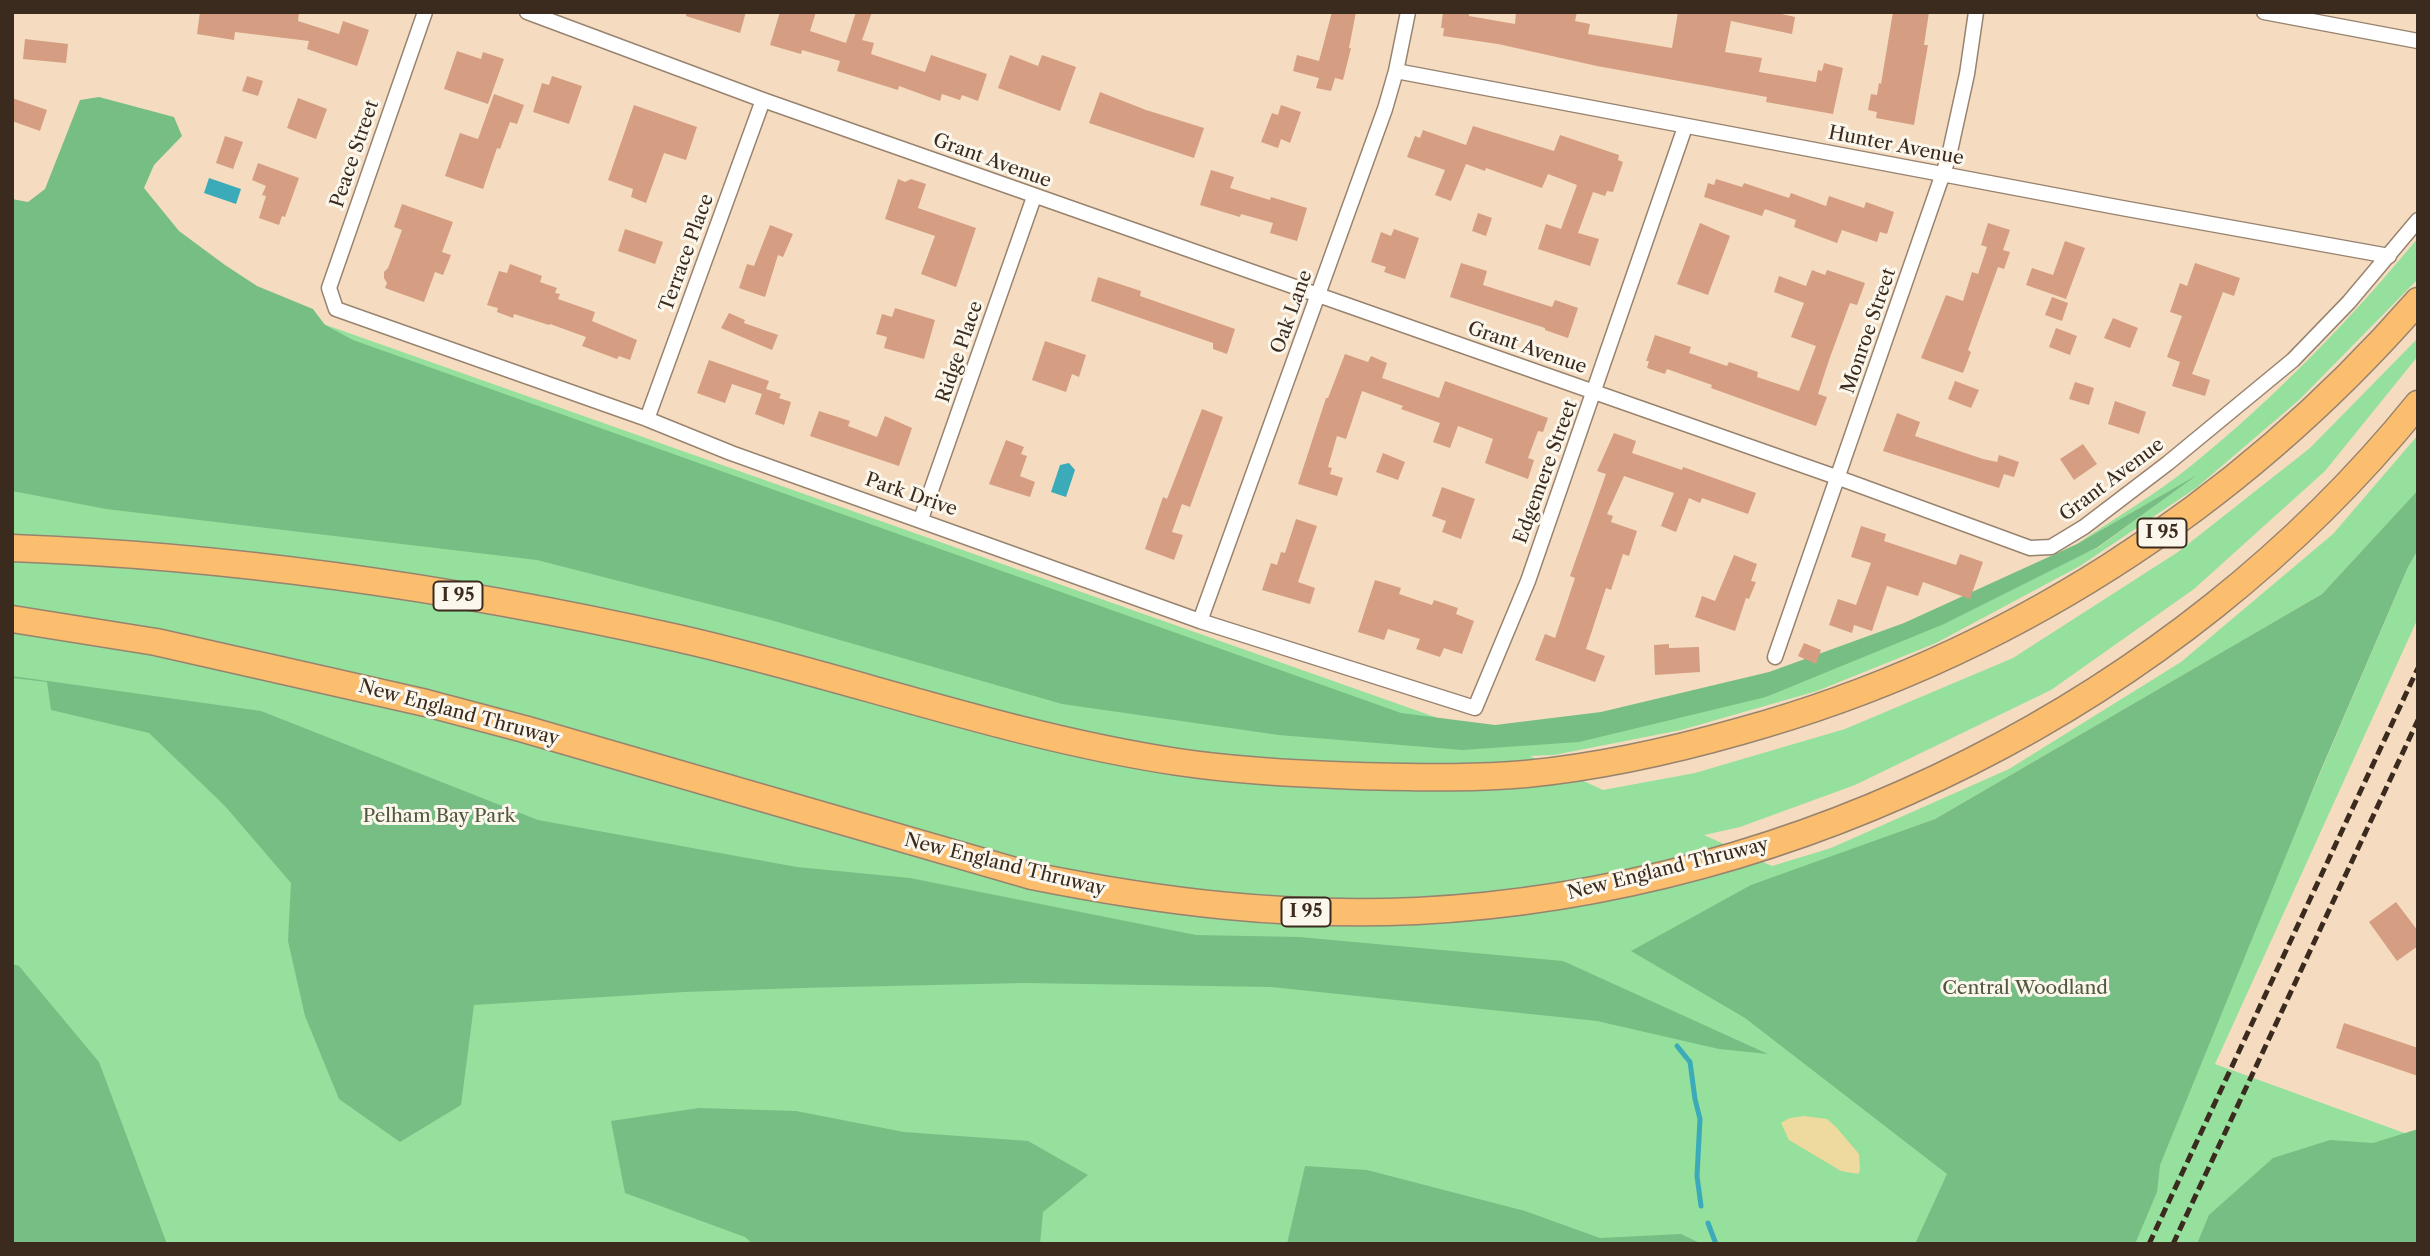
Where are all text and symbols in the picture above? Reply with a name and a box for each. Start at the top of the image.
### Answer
street label: Peace Street [326,97,384,211]
street label: Hunter Avenue [1826,122,1966,170]
street label: Grant Avenue [930,129,1054,193]
street label: Terrace Place [655,191,719,315]
street label: Monroe Street [1837,265,1901,397]
street label: Oak Lane [1266,267,1318,357]
street label: Ridge Place [932,298,988,406]
street label: Grant Avenue [1464,317,1590,379]
street label: Edgemere Street [1509,397,1583,547]
street label: Grant Avenue [2055,433,2169,527]
street label: Park Drive [862,469,960,521]
road number: I 95 [2138,518,2186,548]
road number: I 95 [434,582,482,610]
street label: New England Thruway [356,675,562,751]
park label: Pelham Bay Park [363,806,515,828]
street label: New England Thruway [902,829,1108,901]
street label: New England Thruway [1565,833,1771,905]
road number: I 95 [1282,897,1330,926]
park label: Central Woodland [1942,978,2108,1000]

